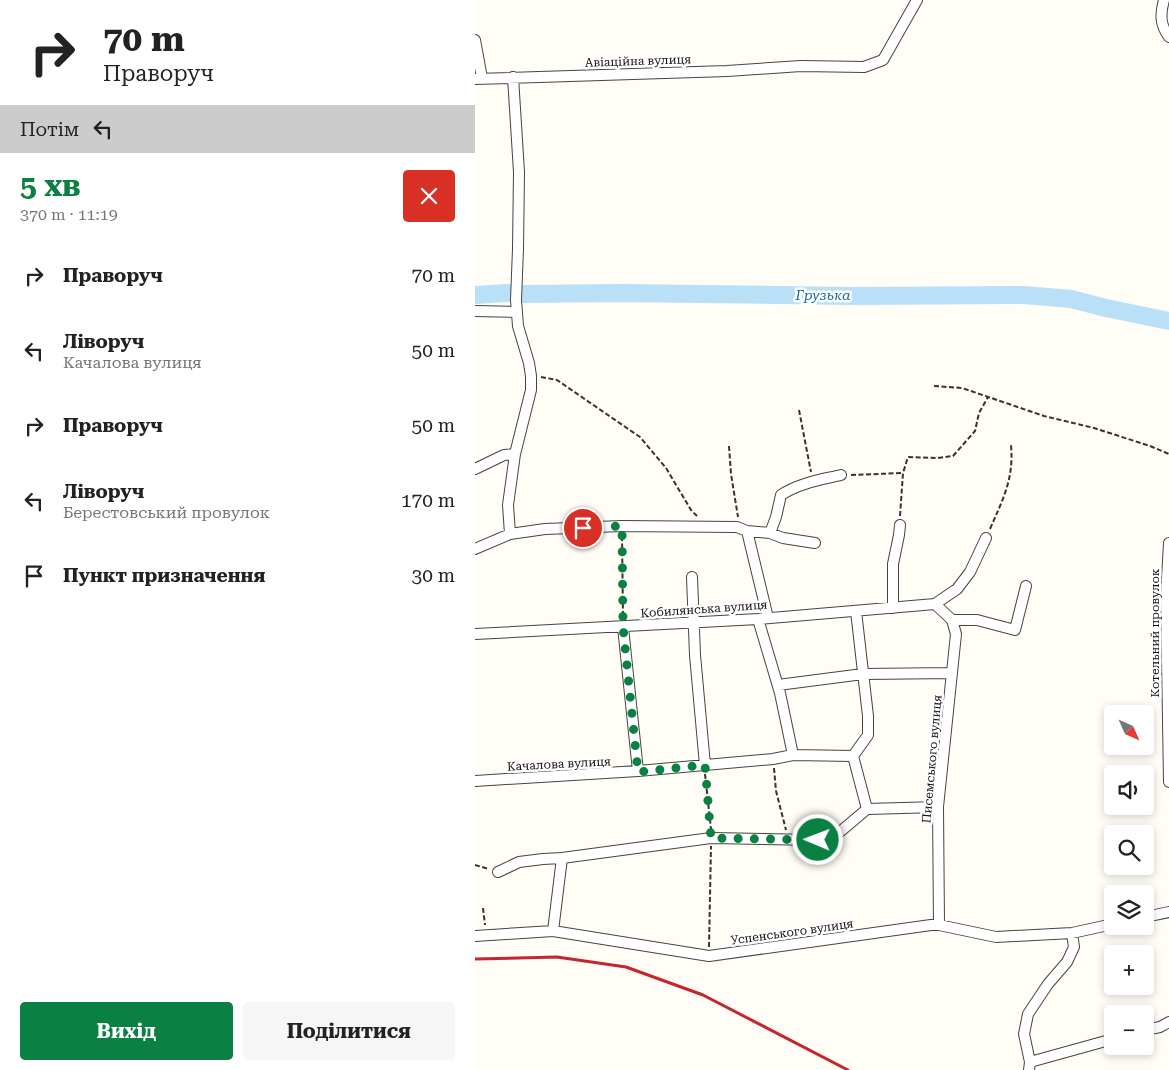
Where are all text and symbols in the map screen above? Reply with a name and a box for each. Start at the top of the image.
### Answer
text: 70 m [103,19,185,60]
icon: right [20,20,85,85]
street label: Авіаційна вулиця [585,52,692,70]
text: Праворуч [103,61,214,86]
icon: left [89,115,117,143]
text: Потім [20,118,79,141]
text: 5 хв [20,168,81,203]
button: close [403,170,455,222]
text: 370 m · 11:19 [20,205,118,224]
icon: right [20,262,48,290]
text: Праворуч [63,264,163,287]
text: 70 m [412,264,455,287]
water label: Грузька [795,287,850,303]
text: Ліворуч [63,330,144,353]
icon: left [20,337,48,365]
text: 50 m [412,339,455,362]
text: Качалова вулиця [63,353,202,372]
icon: right [20,412,48,440]
text: Праворуч [63,414,163,437]
text: 50 m [412,414,455,437]
text: Ліворуч [63,480,144,503]
icon: left [20,487,48,515]
text: 170 m [401,489,455,512]
text: Берестовський провулок [63,503,270,522]
pin [562,507,604,549]
icon: arrive [569,514,597,542]
icon: arrive [20,562,48,590]
text: Пункт призначення [63,564,265,587]
text: 30 m [412,564,455,587]
street label: Котельний провулок [1148,568,1162,697]
street label: Кобилянська вулиця [640,598,768,620]
street label: Писемського вулиця [919,694,945,824]
north arrow [1104,705,1154,755]
map controls [1104,705,1154,1055]
street label: Качалова вулиця [507,754,611,774]
button: sound [1104,765,1154,815]
position arrow [791,813,843,865]
button: search [1104,825,1154,875]
button: layers [1104,885,1154,935]
street label: Успенського вулиця [730,916,854,948]
button: + [1104,945,1154,995]
button: Вихід [20,1002,233,1060]
button: Поділитися [243,1002,455,1060]
button: − [1104,1005,1154,1055]

